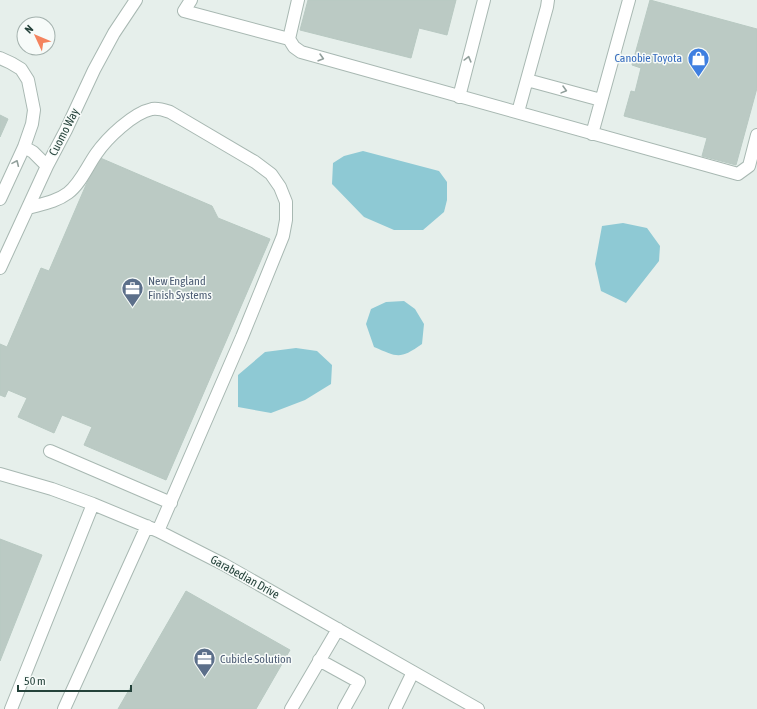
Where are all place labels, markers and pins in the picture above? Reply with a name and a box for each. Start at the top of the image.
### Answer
shop icon: Canobie Toyota [685,45,711,78]
place label: Canobie Toyota [614,51,682,65]
place label: New England Finish Systems [148,274,212,302]
office icon: New England Finish Systems [119,275,145,308]
office icon: Cubicle Solution [191,646,217,679]
place label: Cubicle Solution [220,652,292,666]

